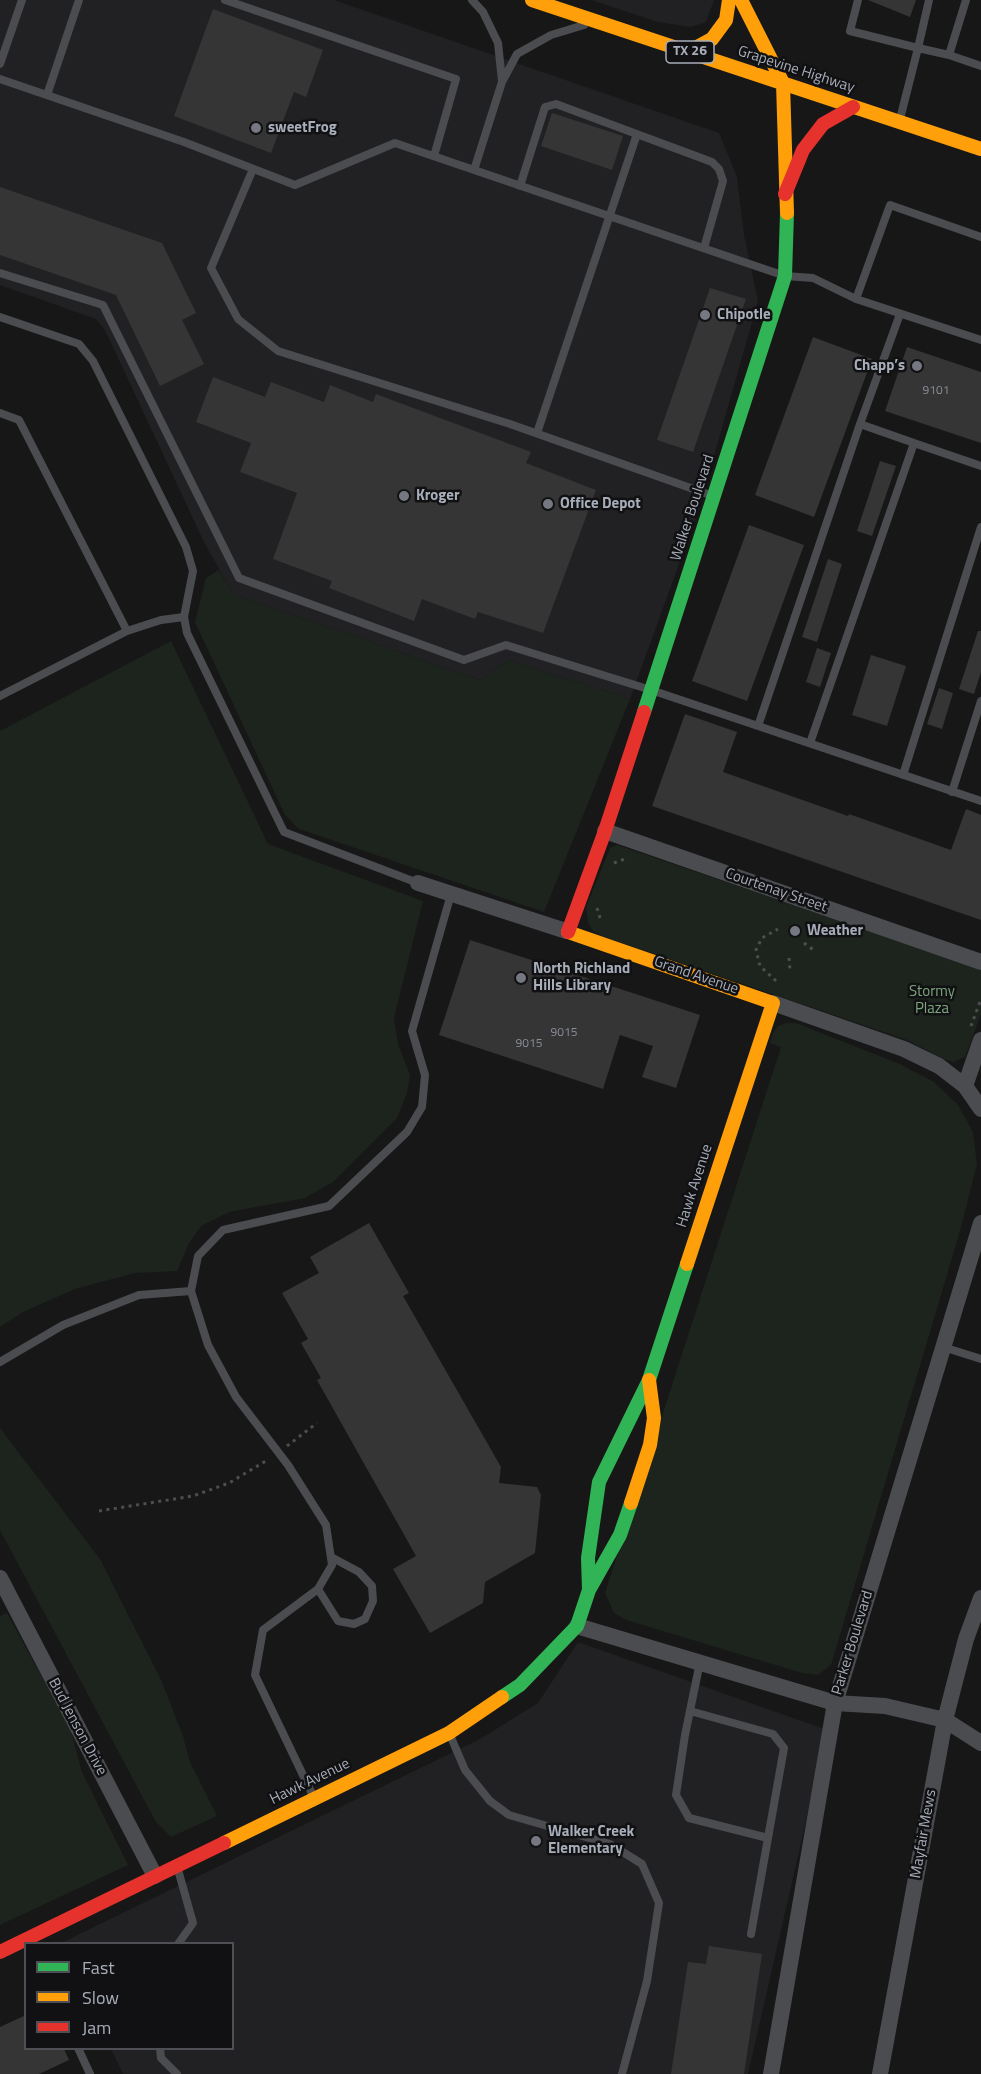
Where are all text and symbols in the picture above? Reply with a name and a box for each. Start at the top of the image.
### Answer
road number: TX 26 [666,41,714,63]
street label: Grapevine Highway [735,43,857,97]
place label: sweetFrog [268,119,337,137]
marker: sweetFrog [249,121,263,135]
place label: Chipotle [717,306,771,324]
marker: Chipotle [698,308,712,322]
place label: Chapp’s [854,357,905,375]
marker: Chapp’s [910,359,924,373]
house number: 9101 [923,384,949,398]
street label: Walker Boulevard [667,453,719,563]
place label: Kroger [416,487,460,505]
marker: Kroger [397,489,411,503]
place label: Office Depot [560,495,641,513]
marker: Office Depot [541,497,555,511]
street label: Courtenay Street [723,865,829,917]
place label: Weather [807,922,863,940]
marker: Weather [788,924,802,938]
street label: Grand Avenue [651,953,741,999]
place label: North Richland Hills Library [533,960,630,995]
marker: North Richland Hills Library [514,971,528,985]
park label: Stormy Plaza [909,983,955,1018]
house number: 9015 [551,1026,577,1040]
house number: 9015 [516,1037,542,1051]
street label: Hawk Avenue [673,1142,717,1230]
street label: Parker Boulevard [829,1589,877,1697]
street label: Bud Jenson Drive [44,1675,110,1779]
street label: Hawk Avenue [267,1755,353,1809]
street label: Mayfair Mews [907,1788,941,1880]
place label: Walker Creek Elementary [548,1823,634,1858]
marker: Walker Creek Elementary [529,1834,543,1848]
legend [24,1942,234,2050]
text: Fast [82,1954,115,1981]
text: Slow [82,1984,119,2011]
text: Jam [82,2014,111,2041]

